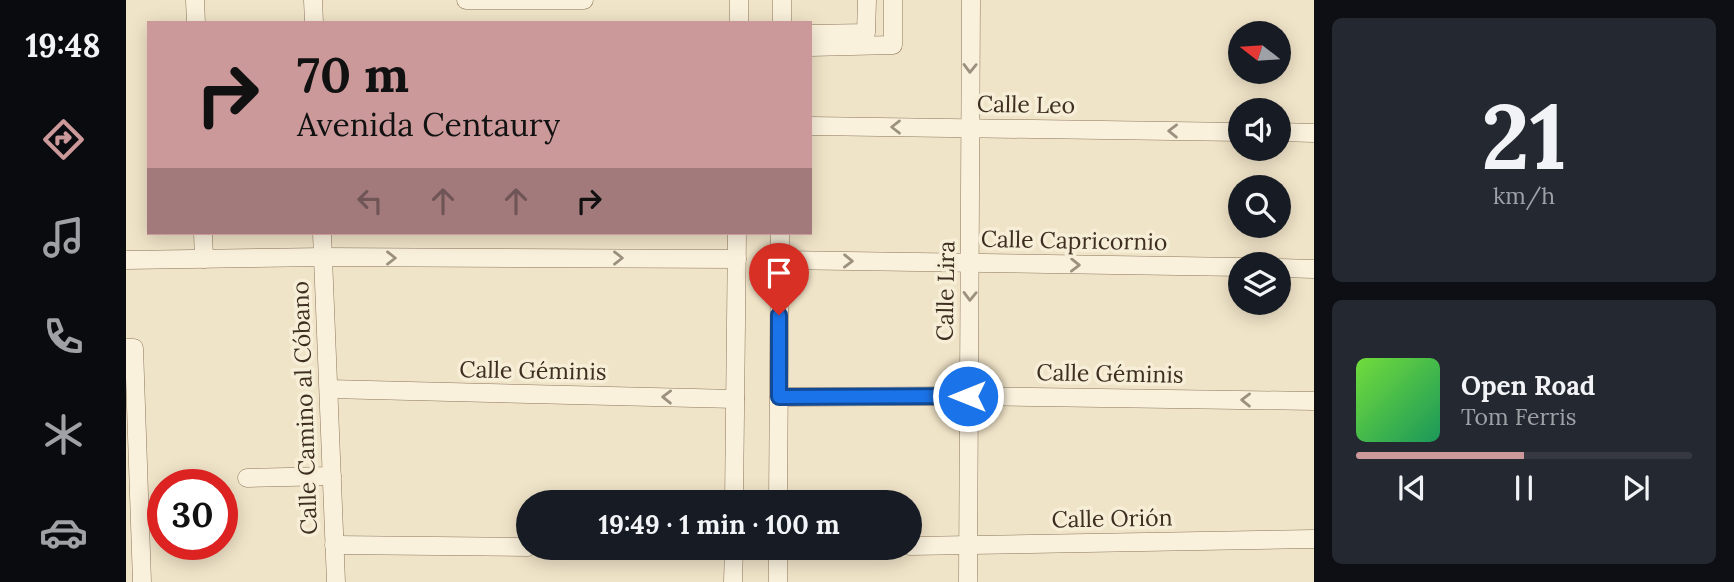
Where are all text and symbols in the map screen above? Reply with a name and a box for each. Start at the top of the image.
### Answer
north arrow [1228,21,1292,84]
map controls [1228,21,1291,315]
text: 19:48 [25,25,101,66]
text: 70 m [297,43,409,105]
icon: right [182,49,273,140]
one-way arrow [963,63,978,74]
text: 21 [1481,77,1567,194]
street label: Calle Leo [977,89,1075,119]
button: sound [1228,98,1291,161]
text: Avenida Centaury [297,104,560,145]
icon: directions [39,115,88,164]
one-way arrow [890,119,901,135]
one-way arrow [1167,123,1178,138]
button: search [1228,175,1291,238]
text: km/h [1493,181,1555,210]
icon: left [351,182,389,220]
icon: ahead [424,182,462,220]
icon: ahead [497,182,535,220]
icon: right [570,182,608,220]
icon: music [39,213,88,262]
street label: Calle Capricornio [981,224,1167,256]
street label: Calle Lira [930,240,960,341]
pin [749,243,809,315]
one-way arrow [386,250,397,266]
one-way arrow [613,251,624,266]
button: layers [1228,252,1291,315]
one-way arrow [843,253,854,269]
icon: arrive [760,254,798,292]
one-way arrow [1070,257,1081,272]
street label: Calle Camino al Cóbano [285,281,323,535]
one-way arrow [962,290,977,301]
icon: phone [39,312,88,361]
street label: Calle Géminis [459,354,607,386]
street label: Calle Géminis [1036,357,1184,389]
position arrow [931,359,1005,433]
text: Open Road [1461,369,1595,402]
one-way arrow [661,390,672,405]
one-way arrow [1240,393,1251,408]
text: Tom Ferris [1461,402,1576,431]
icon: climate [39,410,88,459]
speed limit sign: 30 [147,469,238,560]
icon: previous [1393,469,1431,507]
icon: pause [1505,469,1543,507]
icon: next [1617,469,1655,507]
street label: Calle Orión [1051,502,1173,534]
icon: car [39,508,88,557]
text: 19:49 · 1 min · 100 m [598,508,840,541]

